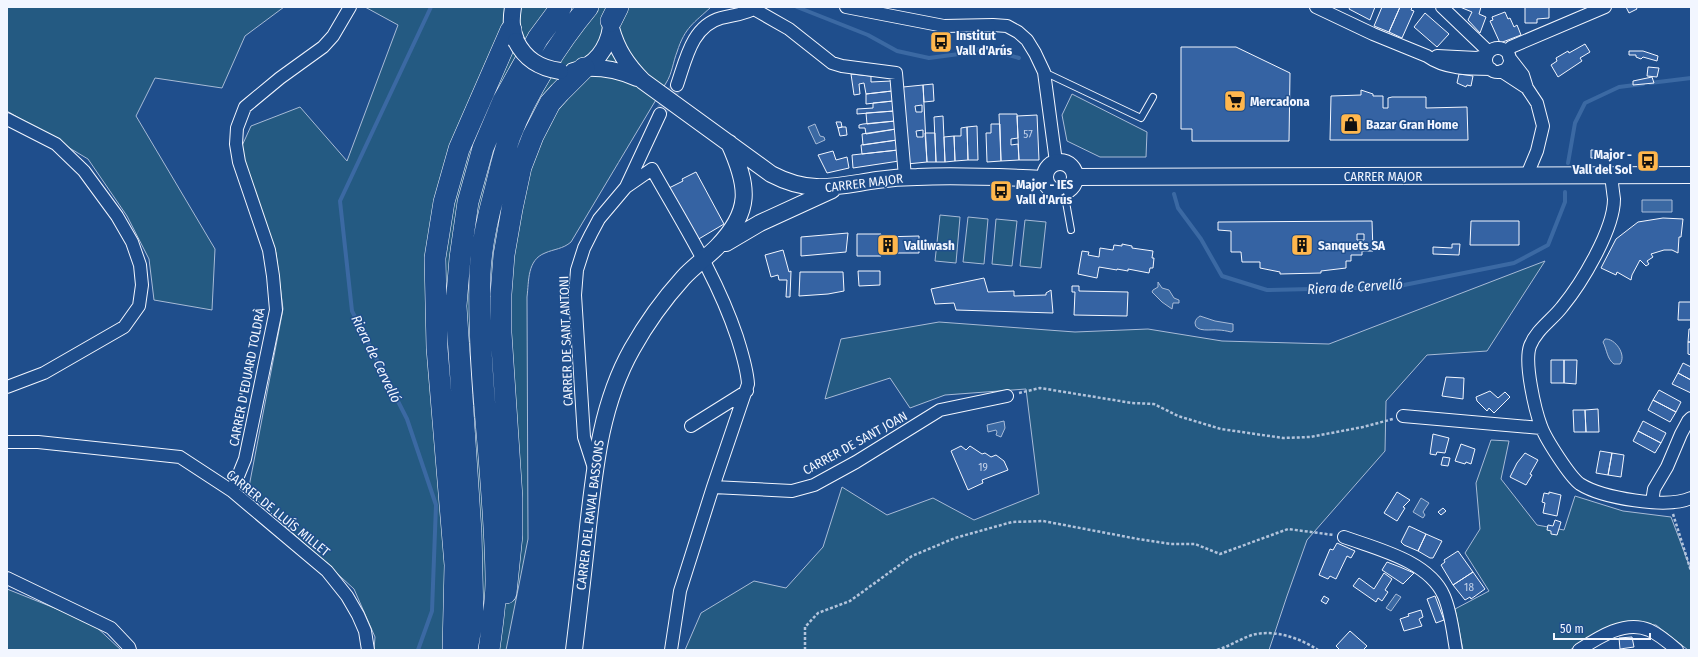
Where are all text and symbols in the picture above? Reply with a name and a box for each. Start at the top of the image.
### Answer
place label: Institut Vall d'Arús [955,28,1013,58]
bus stop icon: Institut Vall d'Arús [928,29,954,55]
supermarket icon: Mercadona [1222,88,1248,114]
place label: Mercadona [1250,94,1310,109]
shop icon: Bazar Gran Home [1338,111,1364,137]
place label: Bazar Gran Home [1366,117,1459,132]
house number: 57 [1023,128,1033,141]
place label: Major - Vall del Sol [1571,147,1632,177]
bus stop icon: Major - Vall del Sol [1635,148,1661,174]
street label: CARRER MAJOR [1344,169,1422,184]
street label: CARRER MAJOR [824,171,904,195]
place label: Major - IES Vall d'Arús [1015,177,1074,207]
bus stop icon: Major - IES Vall d'Arús [988,178,1014,204]
building icon: Valliwash [875,232,901,258]
building icon: Sanquets SA [1289,232,1315,258]
place label: Valliwash [903,238,955,253]
place label: Sanquets SA [1318,238,1386,253]
street label: CARRER DE SANT ANTONI [556,276,576,406]
water label: Riera de Cervelló [1307,276,1403,298]
street label: CARRER D'EDUARD TOLDRÀ [226,306,268,447]
water label: Riera de Cervelló [347,312,405,406]
street label: CARRER DE SANT JOAN [800,408,910,478]
street label: CARRER DEL RAVAL BASSONS [573,439,607,591]
house number: 19 [978,461,988,474]
street label: CARRER DE LLUÍS MILLET [223,467,333,559]
house number: 18 [1464,581,1474,594]
scale bar [1554,615,1650,641]
text: 50 m [1560,622,1584,636]

